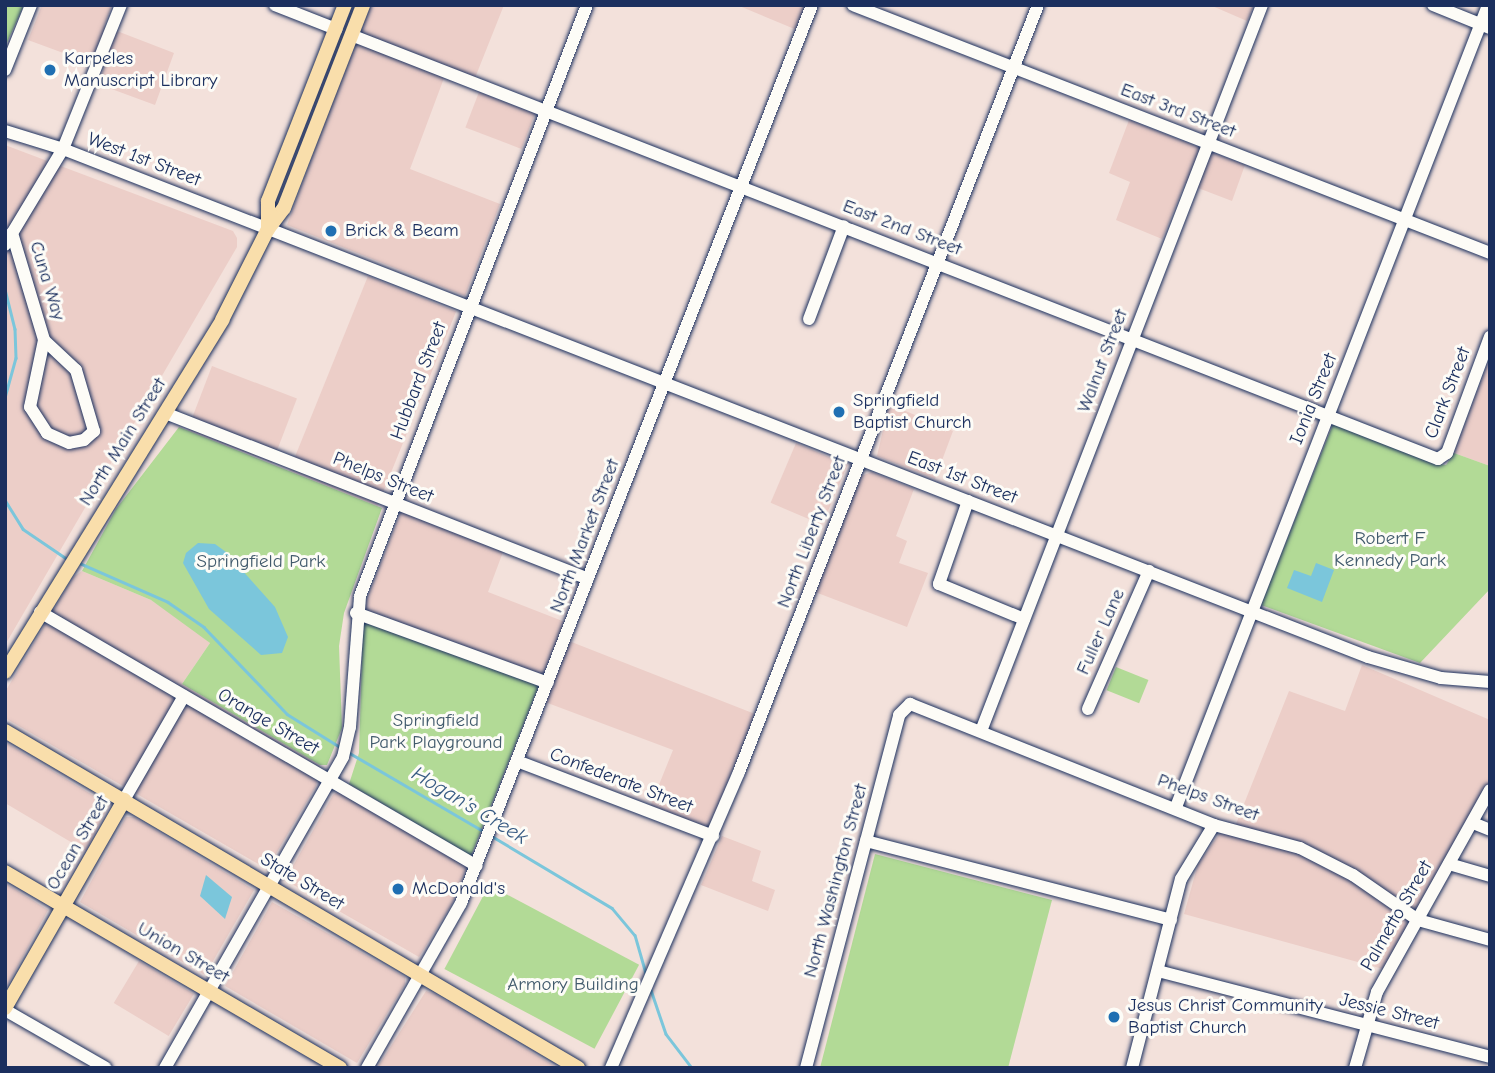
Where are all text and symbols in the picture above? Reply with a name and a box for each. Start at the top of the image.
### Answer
place label: Karpeles Manuscript Library [64,48,218,92]
marker: Karpeles Manuscript Library [42,62,58,78]
street label: East 3rd Street [1117,79,1239,143]
street label: West 1st Street [84,128,204,192]
street label: East 2nd Street [839,195,965,261]
place label: Brick & Beam [345,220,459,242]
marker: Brick & Beam [323,223,339,239]
street label: Cuna Way [24,239,70,323]
street label: Walnut Street [1073,306,1133,416]
street label: Hubbard Street [386,319,452,443]
street label: Clark Street [1420,344,1476,442]
street label: Ionia Street [1285,350,1343,448]
street label: North Main Street [75,374,171,510]
place label: Springfield Baptist Church [853,390,972,434]
marker: Springfield Baptist Church [831,404,847,420]
street label: East 1st Street [904,447,1020,509]
street label: Phelps Street [329,448,437,508]
street label: North Liberty Street [773,453,851,611]
street label: North Market Street [545,456,625,616]
park label: Robert F Kennedy Park [1334,528,1446,572]
park label: Springfield Park [196,551,326,573]
street label: Fuller Lane [1072,586,1130,678]
street label: Orange Street [213,684,323,760]
park label: Springfield Park Playground [369,710,503,754]
street label: Confederate Street [546,743,696,819]
water label: Hogan's Creek [407,760,533,850]
street label: Phelps Street [1154,769,1262,827]
street label: North Washington Street [799,782,873,980]
street label: Ocean Street [42,792,114,894]
street label: State Street [256,848,348,916]
street label: Palmetto Street [1356,857,1438,975]
place label: McDonald's [412,878,505,900]
marker: McDonald's [390,881,406,897]
street label: Union Street [133,918,233,988]
park label: Armory Building [507,974,639,996]
street label: Jessie Street [1337,989,1441,1035]
place label: Jesus Christ Community Baptist Church [1128,995,1323,1039]
marker: Jesus Christ Community Baptist Church [1106,1009,1122,1025]

